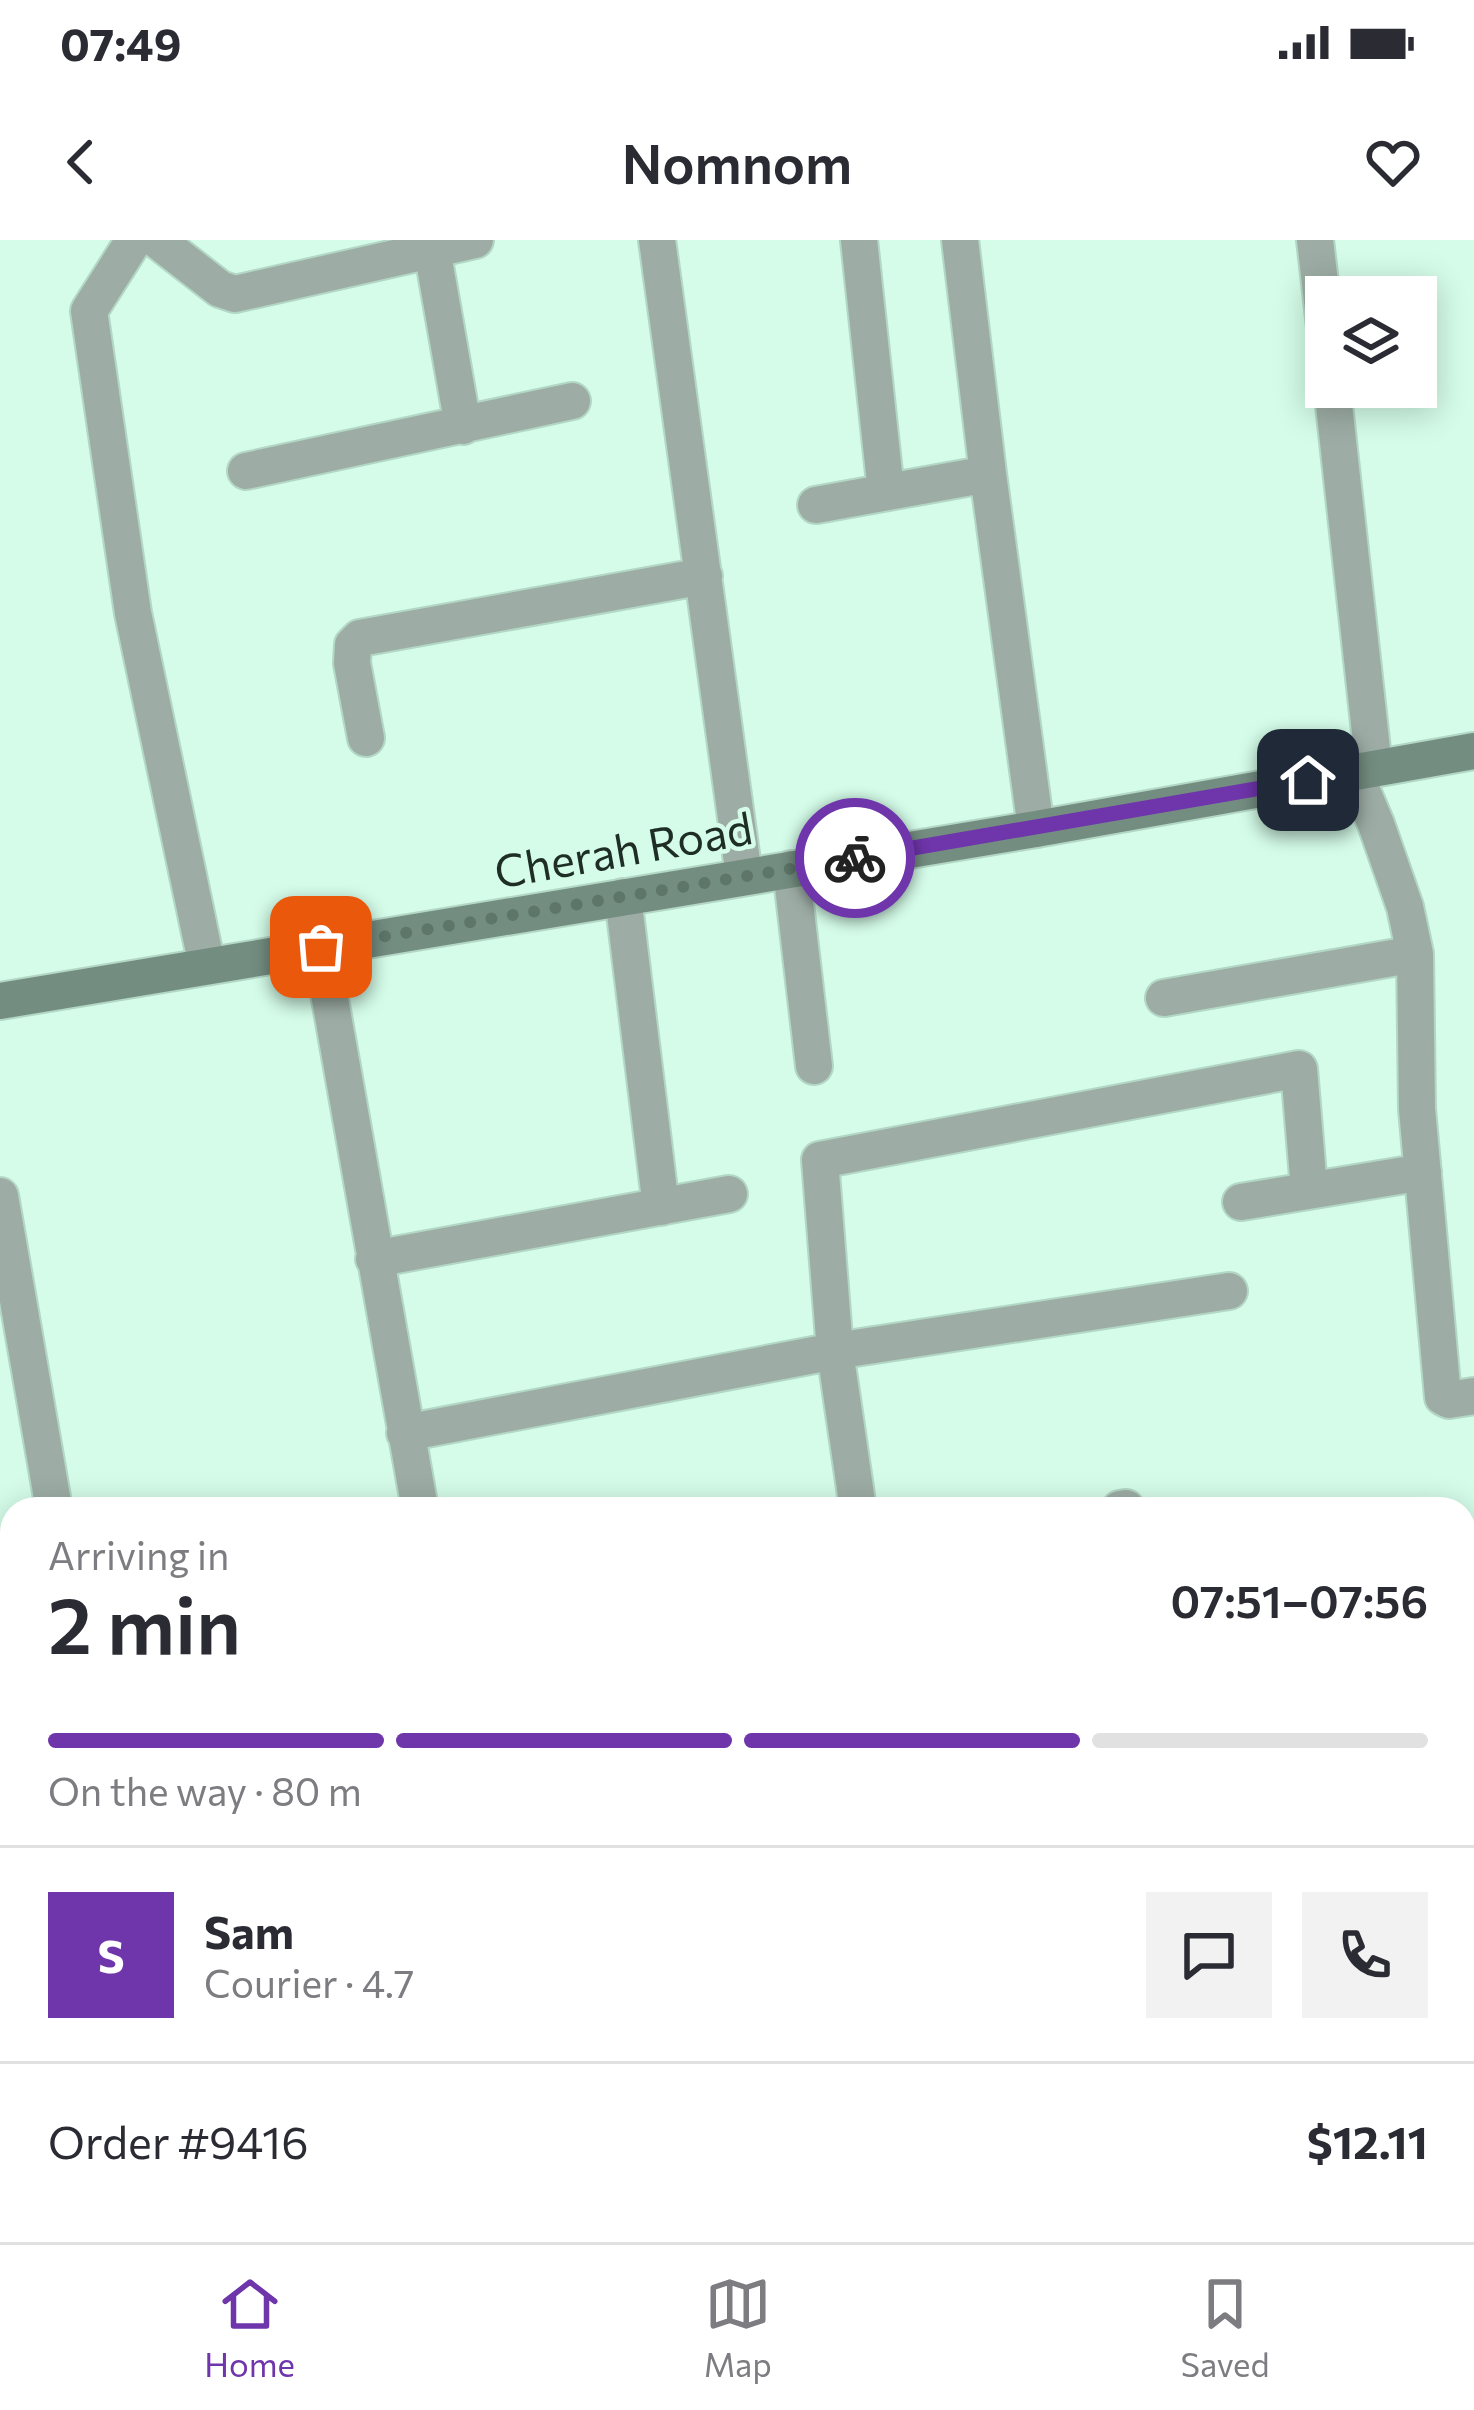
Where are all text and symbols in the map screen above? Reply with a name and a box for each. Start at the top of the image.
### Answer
text: 07:49 [60,15,182,70]
icon: back [48,129,114,195]
text: Nomnom [622,129,852,195]
icon: heart [1360,129,1426,195]
map controls [1305,276,1437,408]
button: layers [1305,276,1437,408]
pin [1257,729,1359,831]
icon: home [1275,747,1341,813]
street label: Cherah Road [490,798,756,898]
courier [795,798,915,918]
icon: bike [822,825,888,891]
pin [270,896,372,998]
icon: bag [288,914,354,980]
text: Arriving in [48,1530,229,1578]
text: 07:51–07:56 [1170,1572,1428,1627]
text: 2 min [48,1575,241,1670]
text: On the way · 80 m [48,1766,362,1814]
button: chat [1146,1892,1272,2018]
button: phone [1302,1892,1428,2018]
text: Sam [204,1903,294,1958]
text: S [97,1927,125,1982]
text: Courier · 4.7 [204,1958,414,2006]
text: Order #9416 [48,2113,309,2168]
text: $12.11 [1307,2113,1428,2168]
tab: Home [204,2271,295,2384]
tab: Map [704,2271,772,2384]
tab: Saved [1181,2271,1270,2384]

